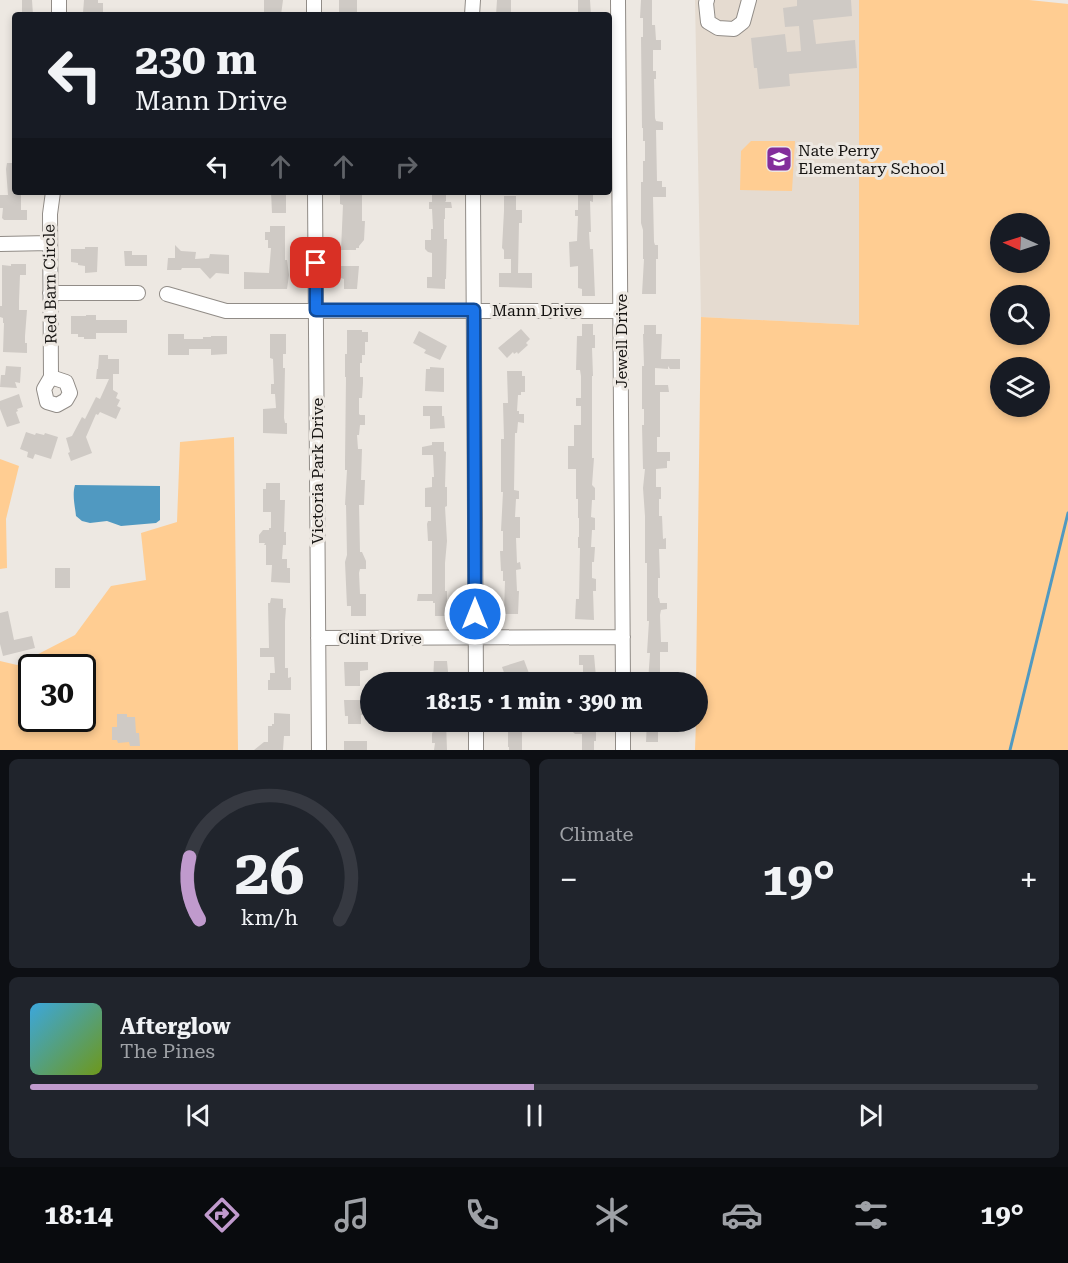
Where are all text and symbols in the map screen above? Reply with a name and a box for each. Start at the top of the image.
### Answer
text: 230 m [135,35,257,84]
icon: left [36,36,114,114]
text: Mann Drive [135,85,287,117]
place label: Nate Perry Elementary School [798,141,945,178]
school or university icon: Nate Perry Elementary School [764,144,794,174]
icon: left [201,150,234,183]
icon: ahead [264,150,297,183]
icon: ahead [327,150,360,183]
icon: right [390,150,423,183]
north arrow [990,213,1050,273]
map controls [990,213,1050,417]
street label: Red Barn Circle [39,224,61,344]
pin [290,237,341,288]
icon: arrive [299,246,332,279]
button: search [990,285,1050,345]
street label: Jewell Drive [612,293,631,388]
street label: Mann Drive [492,301,582,320]
button: layers [990,357,1050,417]
street label: Victoria Park Drive [308,398,327,544]
position arrow [443,582,507,646]
street label: Clint Drive [338,629,422,648]
speed limit sign: 30 [18,654,96,732]
text: 18:15 · 1 min · 390 m [425,689,643,714]
text: Climate [560,822,634,846]
text: 26 [234,836,304,909]
text: 19° [762,853,835,906]
text: − [560,860,578,899]
text: + [1020,860,1038,899]
text: km/h [241,906,298,931]
text: Afterglow [120,1014,231,1039]
text: The Pines [120,1039,215,1063]
icon: previous [182,1099,215,1132]
icon: pause [518,1099,551,1132]
icon: next [854,1099,887,1132]
icon: directions [201,1194,243,1236]
icon: music [331,1194,373,1236]
icon: phone [461,1194,503,1236]
icon: climate [591,1194,633,1236]
icon: car [721,1194,763,1236]
icon: filters [850,1194,892,1236]
text: 18:14 [44,1199,113,1231]
text: 19° [980,1199,1024,1231]

